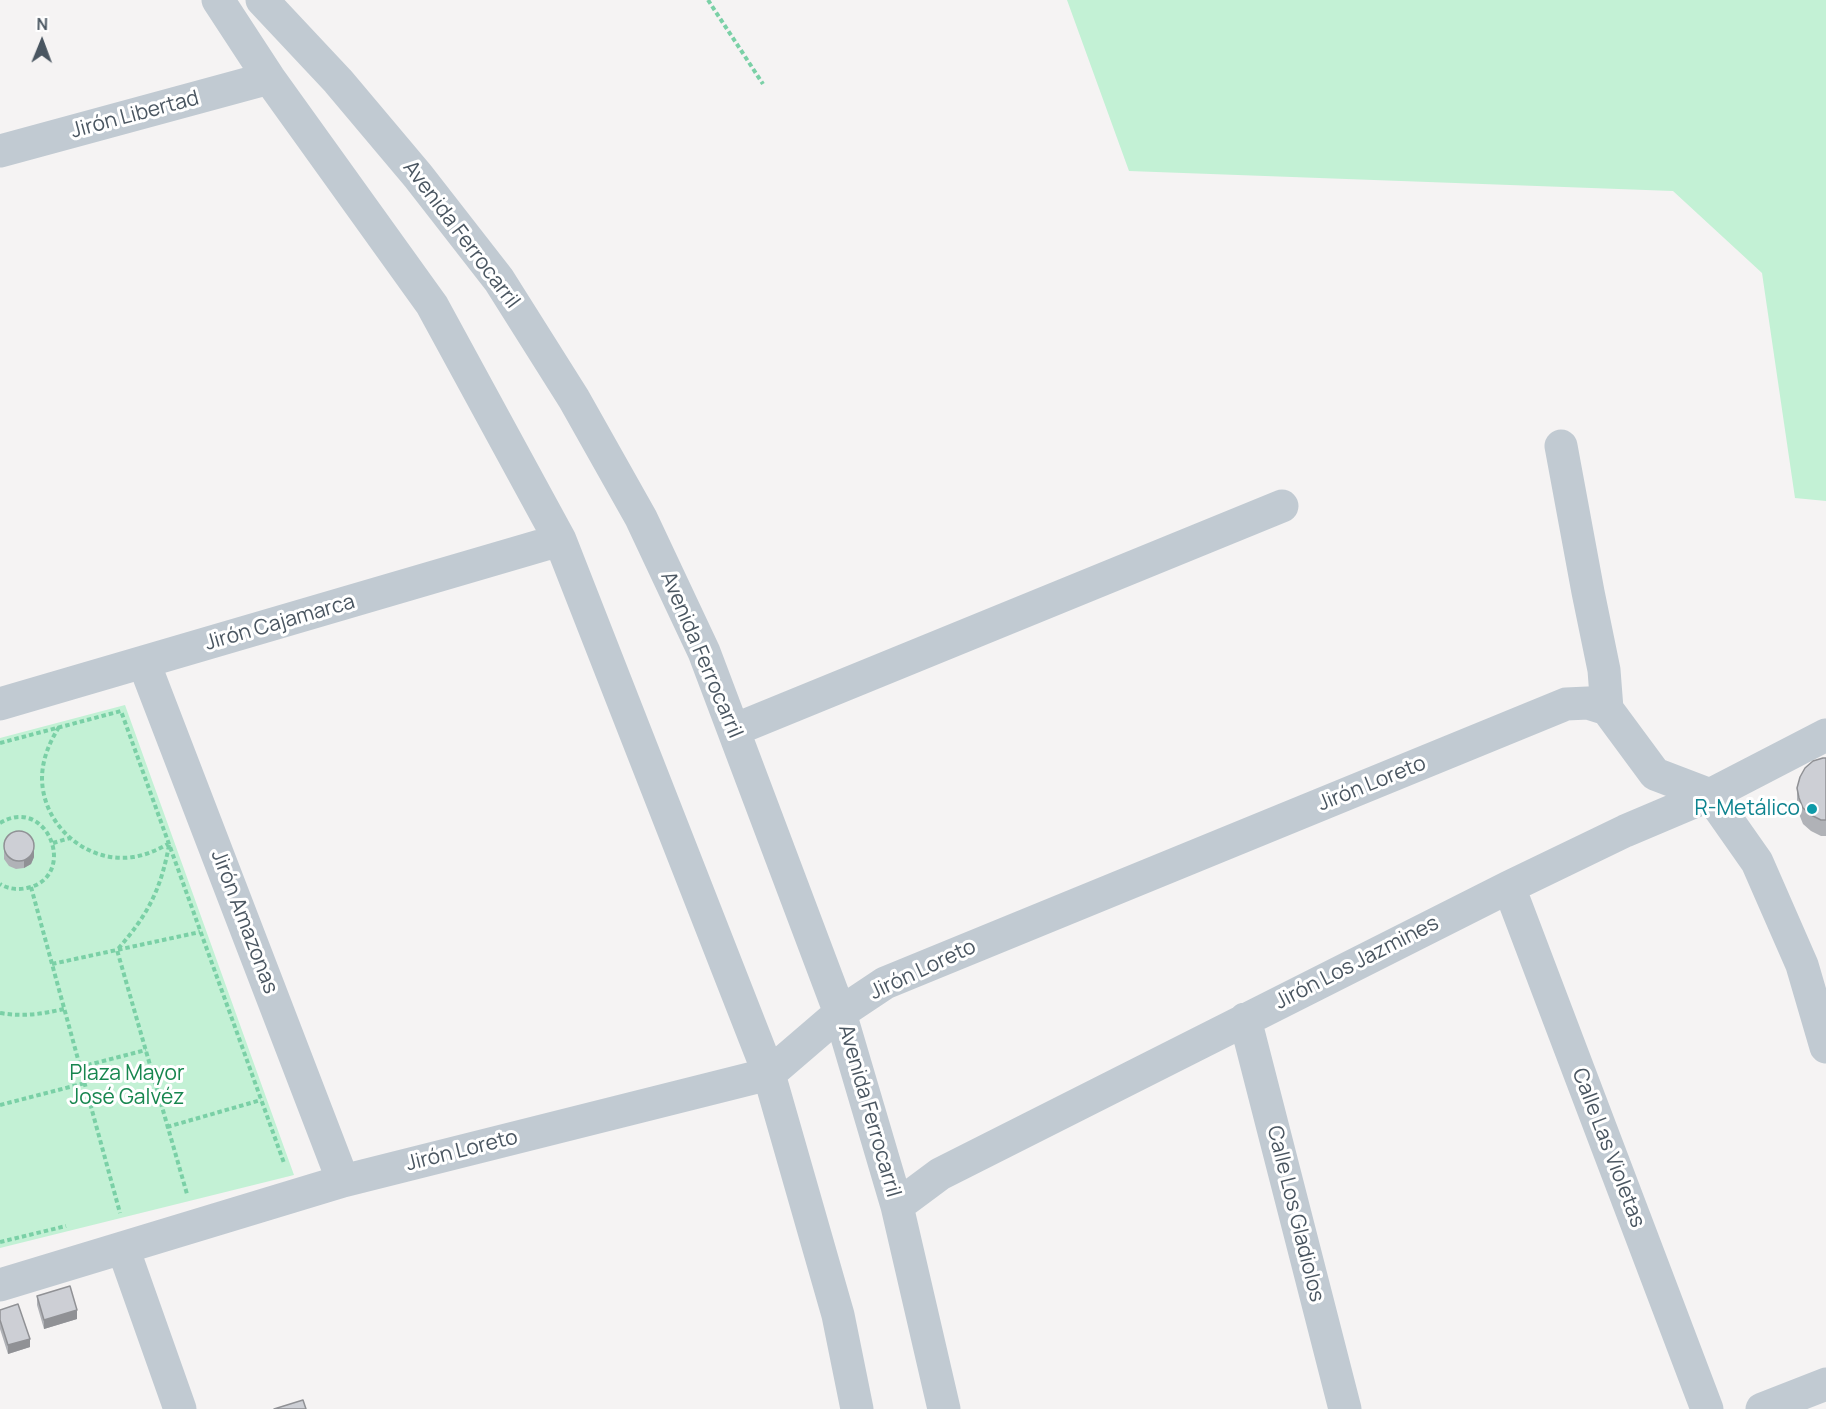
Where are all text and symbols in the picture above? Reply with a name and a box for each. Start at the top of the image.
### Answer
north arrow [12,12,72,72]
text: N [36,13,48,35]
street label: Jirón Libertad [68,86,202,144]
street label: Avenida Ferrocarril [397,156,525,314]
street label: Avenida Ferrocarril [655,568,747,742]
street label: Jirón Cajamarca [202,590,358,656]
street label: Jirón Loreto [1314,751,1430,817]
place label: R-Metálico [1694,796,1800,822]
marker: R-Metálico [1805,802,1819,816]
street label: Jirón Amazonas [205,847,283,997]
street label: Jirón Los Jazmines [1271,911,1443,1015]
street label: Jirón Loreto [866,934,980,1006]
street label: Avenida Ferrocarril [832,1022,906,1200]
park label: Plaza Mayor José Galvéz [70,1061,184,1111]
street label: Calle Las Violetas [1566,1065,1650,1231]
street label: Calle Los Gladiolos [1261,1123,1329,1305]
street label: Jirón Loreto [404,1125,520,1177]

